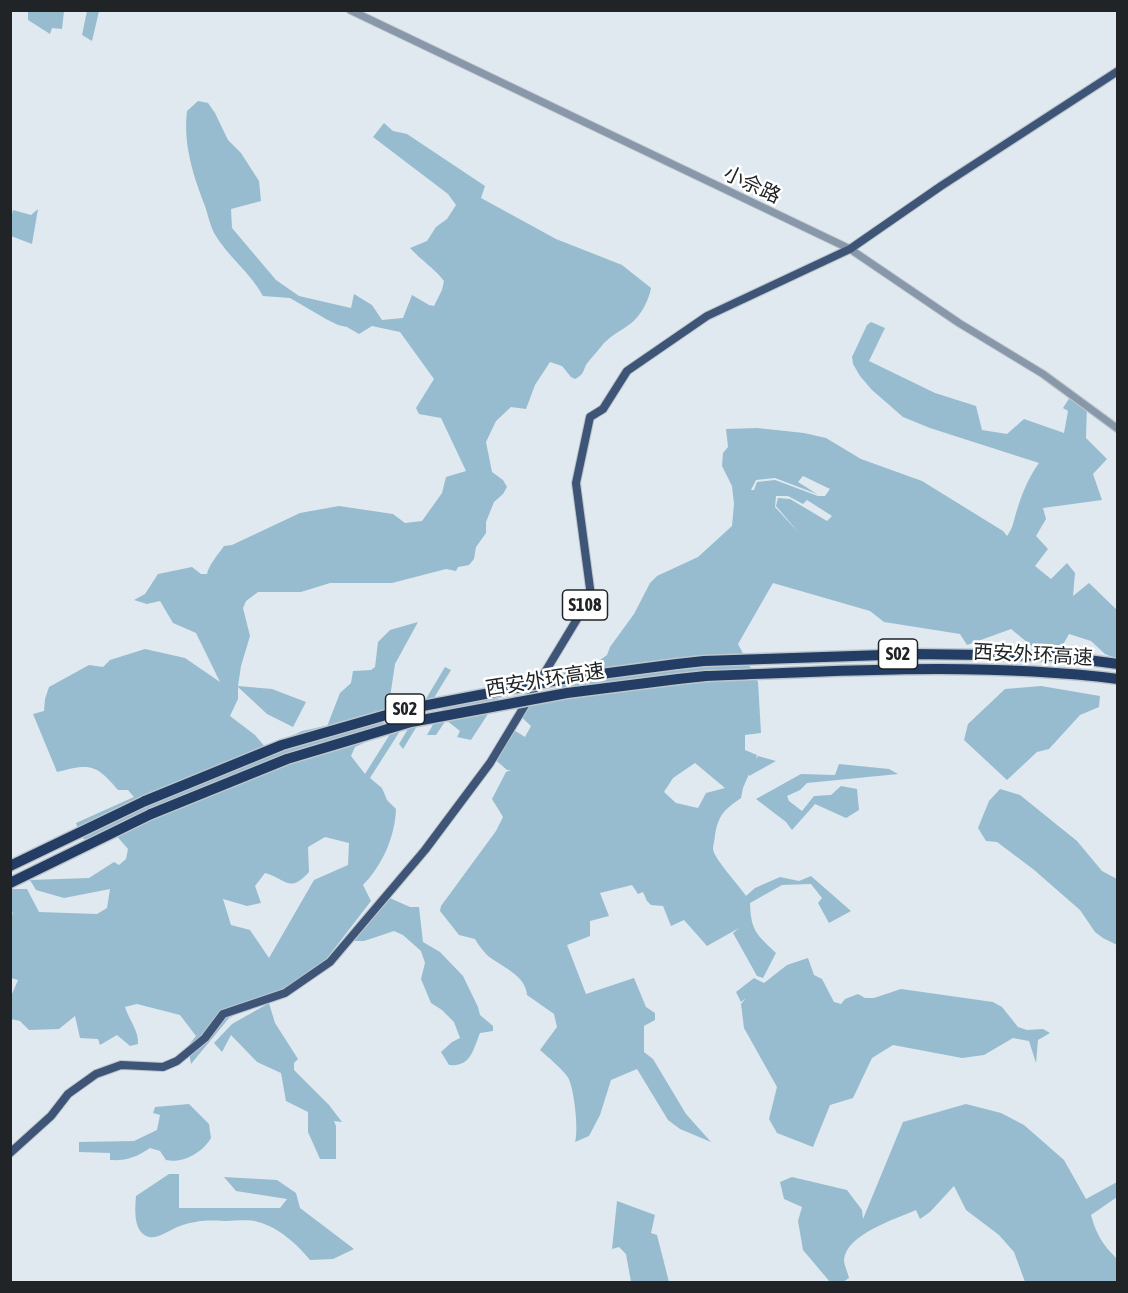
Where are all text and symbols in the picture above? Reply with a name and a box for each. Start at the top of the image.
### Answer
street label: 小佘路 [720,161,784,209]
road number: S108 [562,590,608,620]
road number: S02 [878,639,918,669]
street label: 西安外环高速 [972,640,1094,670]
street label: 西安外环高速 [484,659,606,701]
road number: S02 [386,694,424,724]

